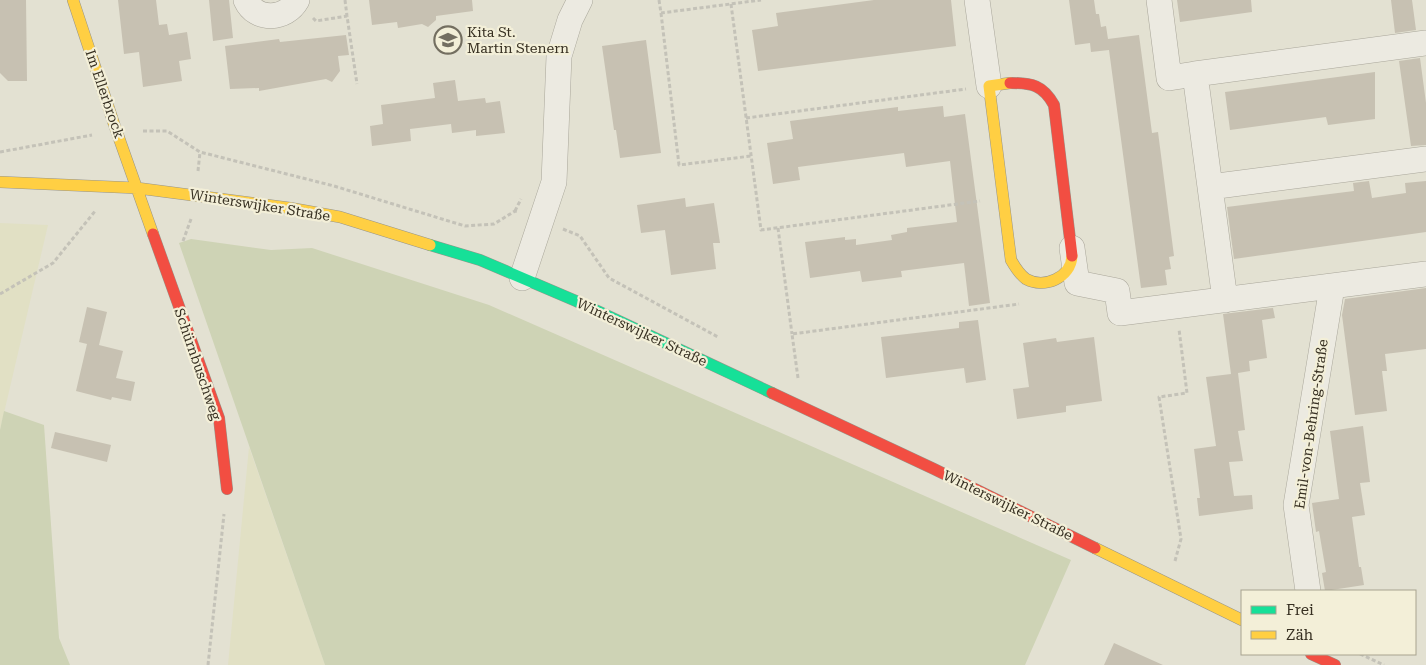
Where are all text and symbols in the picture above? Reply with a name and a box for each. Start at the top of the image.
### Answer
place label: Kita St. Martin Stenern [467,24,569,56]
school or university icon: Kita St. Martin Stenern [433,25,463,55]
street label: Im Ellerbrock [82,48,128,140]
street label: Winterswijker Straße [189,186,332,224]
street label: Winterswijker Straße [574,295,710,369]
street label: Schürnbuschweg [171,306,225,422]
street label: Emil-von-Behring-Straße [1291,338,1331,510]
street label: Winterswijker Straße [941,467,1076,543]
legend [1241,590,1416,655]
text: Frei [1286,601,1314,619]
text: Zäh [1286,626,1314,644]

